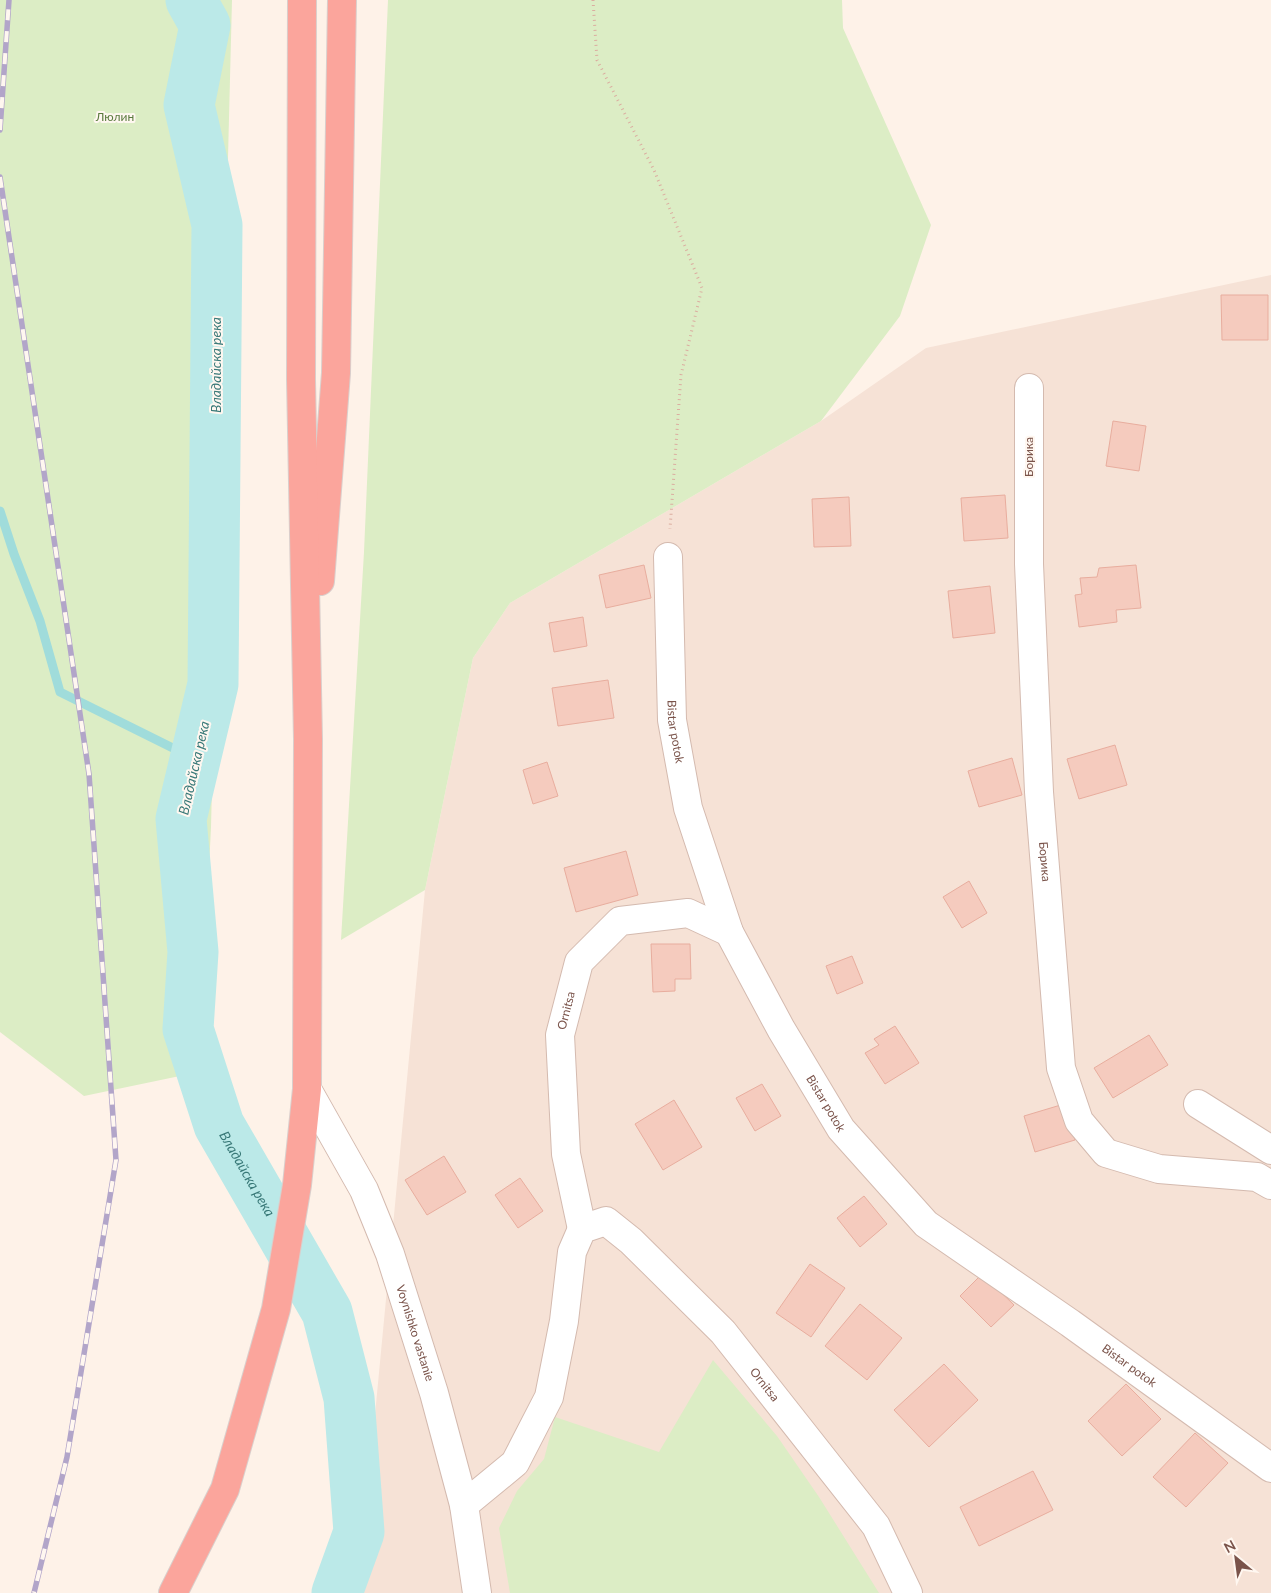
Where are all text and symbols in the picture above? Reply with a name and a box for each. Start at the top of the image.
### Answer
park label: Люлин [95,109,134,124]
water label: Владайска река [207,317,224,413]
street label: Борика [1021,437,1036,477]
street label: Bistar potok [665,700,688,765]
water label: Владайска река [174,719,213,816]
street label: Борика [1036,841,1054,882]
street label: Ornitsa [554,990,578,1031]
street label: Bistar potok [803,1072,849,1135]
water label: Владайска река [216,1128,279,1219]
street label: Voynishko vastanie [393,1283,438,1383]
street label: Bistar potok [1099,1341,1161,1391]
street label: Ornitsa [747,1364,783,1404]
north arrow [1211,1533,1261,1583]
text: N [1221,1536,1238,1556]

